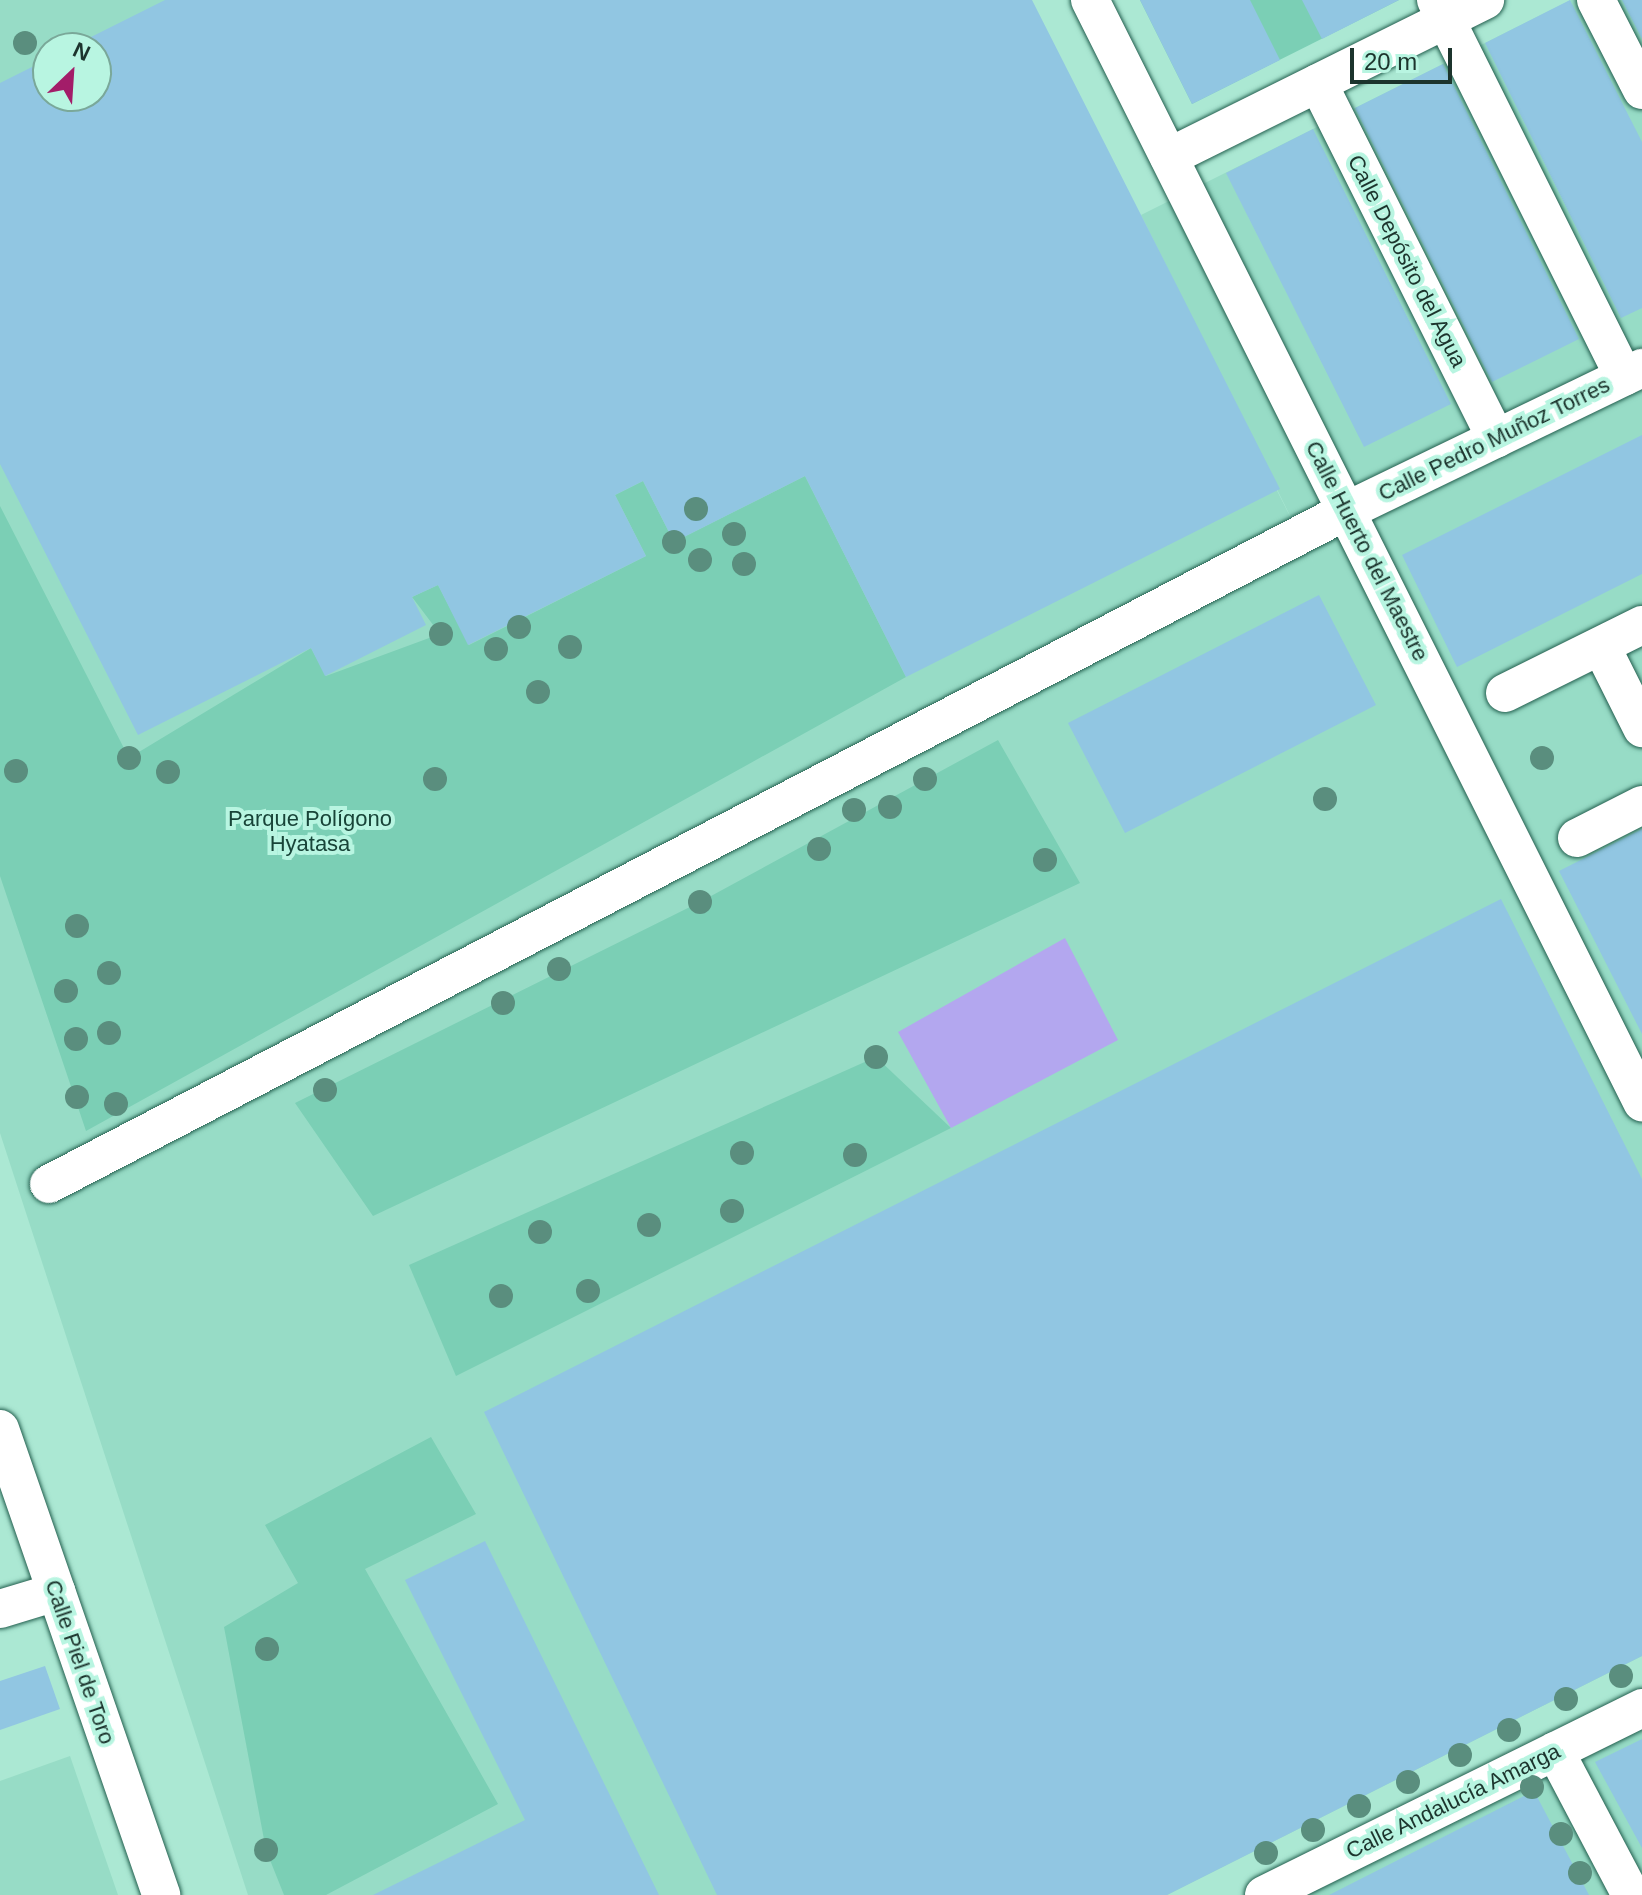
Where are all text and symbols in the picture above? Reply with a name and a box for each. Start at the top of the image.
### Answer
north arrow [32,32,112,112]
scale bar [1354,32,1456,82]
text: N [69,37,94,66]
text: 20 m [1364,48,1417,75]
street label: Calle Depósito del Agua [1342,150,1472,372]
street label: Calle Pedro Muñoz Torres [1374,371,1614,507]
street label: Calle Huerto del Maestre [1300,437,1434,665]
park label: Parque Polígono Hyatasa [228,805,392,856]
street label: Calle Piel de Toro [39,1576,121,1748]
street label: Calle Andalucía Amarga [1341,1737,1565,1865]

